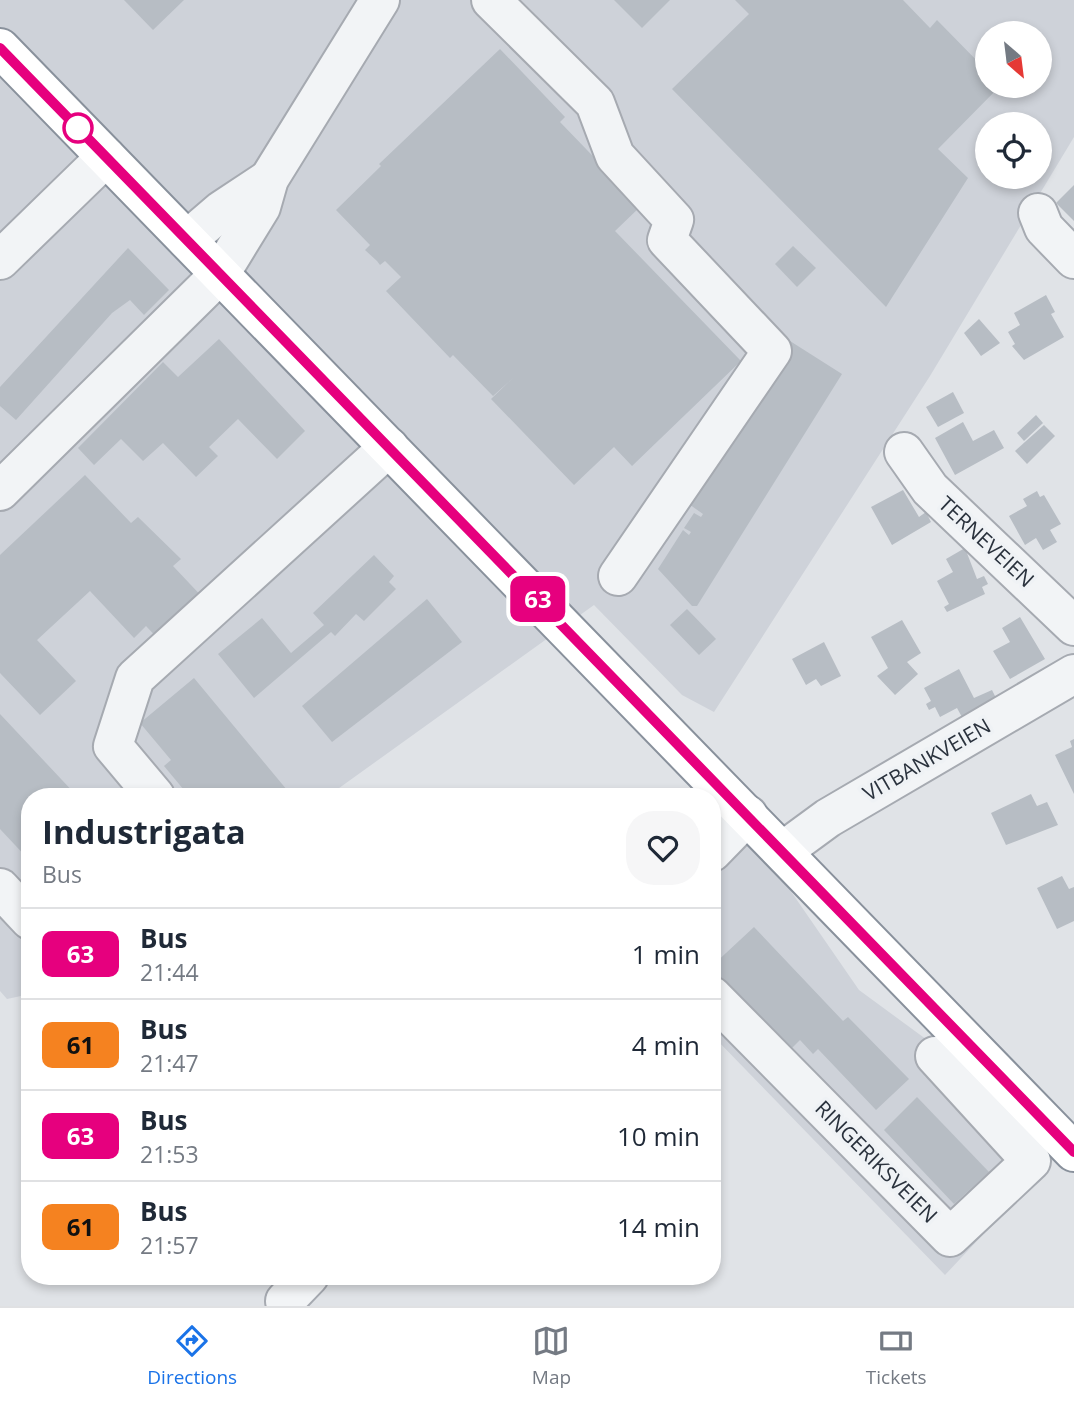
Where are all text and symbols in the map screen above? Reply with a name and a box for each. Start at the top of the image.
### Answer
north arrow [975,21,1052,98]
map controls [975,21,1052,189]
button: locate [975,112,1052,189]
unlabelled marker [63,113,93,143]
street label: TERNEVEIEN [933,490,1041,593]
line badge: 63 [506,576,570,622]
text: 63 [524,582,552,615]
street label: VITBANKVEIEN [858,711,995,807]
text: Industrigata [42,809,246,854]
button: heart [626,811,700,885]
text: Bus [42,858,82,890]
text: Bus [140,920,187,956]
text: 1 min [632,936,700,972]
text: 63 [67,937,94,970]
text: 21:44 [140,956,199,988]
text: Bus [140,1011,187,1047]
text: 4 min [632,1027,700,1063]
text: 61 [67,1028,94,1061]
text: 21:47 [140,1047,199,1079]
street label: RINGERIKSVEIEN [809,1094,944,1229]
text: Bus [140,1102,187,1138]
text: 10 min [617,1118,700,1154]
text: 63 [67,1119,94,1152]
text: 21:53 [140,1138,199,1170]
text: Bus [140,1193,187,1229]
text: 14 min [617,1209,700,1245]
text: 61 [67,1210,94,1243]
text: 21:57 [140,1229,199,1261]
tab: Directions [147,1322,237,1390]
tab: Map [532,1322,571,1390]
tab: Tickets [866,1322,927,1390]

